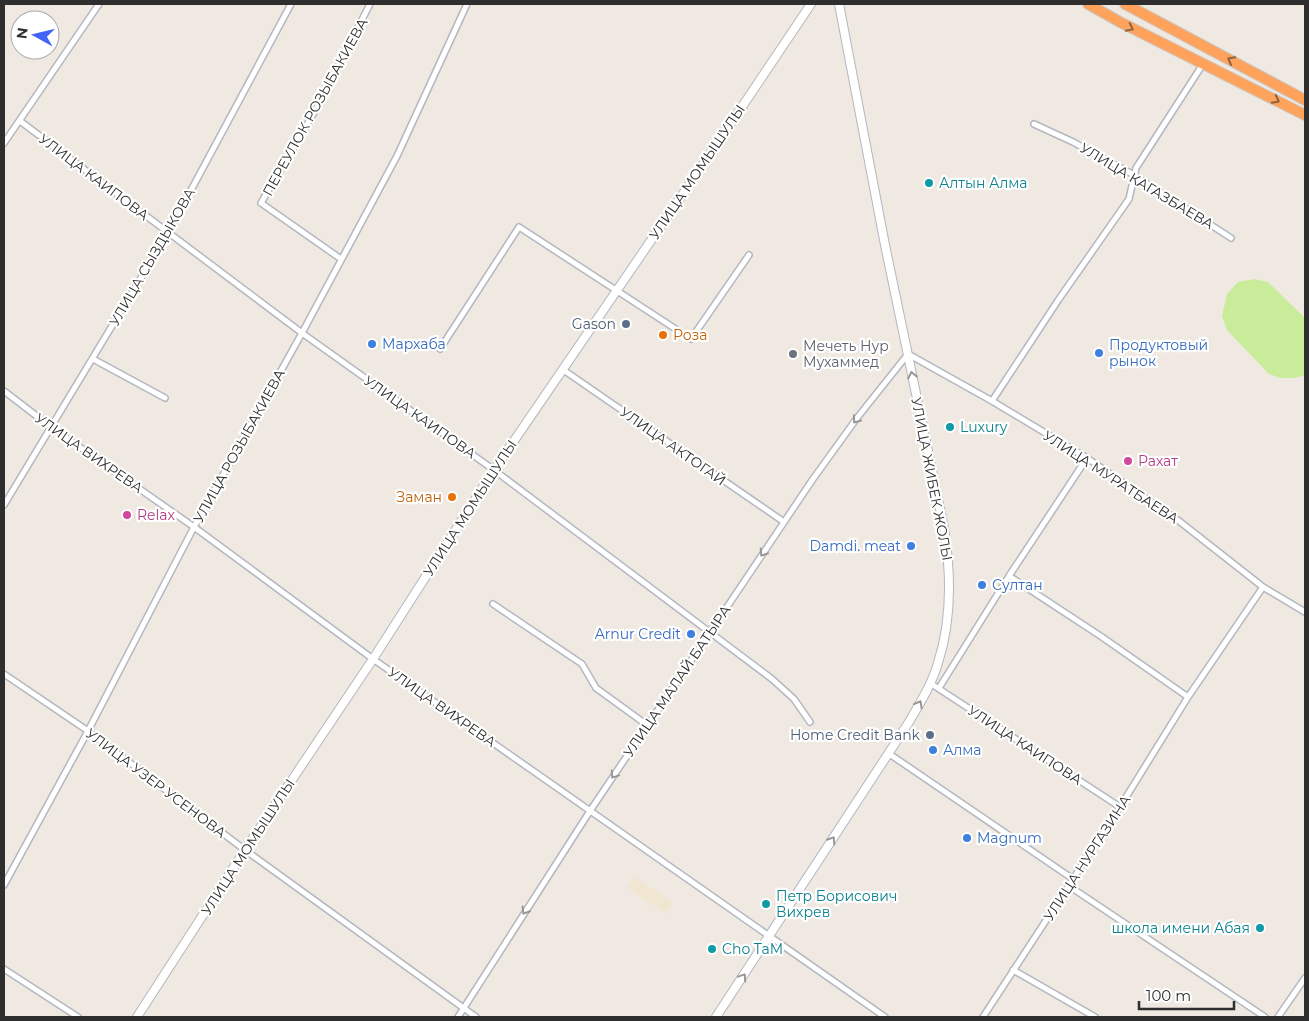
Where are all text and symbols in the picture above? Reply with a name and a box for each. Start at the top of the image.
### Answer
north arrow [10,10,60,60]
street label: ПЕРЕУЛОК РОЗЫБАКИЕВА [258,14,372,199]
one-way arrow [1125,21,1134,32]
text: N [12,26,32,40]
one-way arrow [1228,56,1237,66]
one-way arrow [1270,94,1279,104]
street label: УЛИЦА МОМЫШУЛЫ [645,101,749,243]
street label: УЛИЦА КАИПОВА [35,130,153,225]
street label: УЛИЦА КАГАЗБАЕВА [1077,139,1218,233]
place label: Алтын Алма [939,174,1027,192]
marker: Алтын Алма [923,177,935,189]
street label: УЛИЦА СЫЗДЫКОВА [105,184,199,329]
place label: Gason [572,315,616,333]
marker: Gason [620,318,632,330]
place label: Роза [673,326,707,344]
marker: Роза [657,329,669,341]
place label: Мархаба [382,335,446,353]
place label: Продуктовый рынок [1109,336,1208,370]
place label: Мечеть Нур Мухаммед [803,337,889,371]
marker: Мархаба [366,338,378,350]
marker: Продуктовый рынок [1093,347,1105,359]
marker: Мечеть Нур Мухаммед [787,348,799,360]
street label: УЛИЦА РОЗЫБАКИЕВА [189,365,289,526]
one-way arrow [907,370,918,379]
street label: УЛИЦА КАИПОВА [360,371,480,463]
street label: УЛИЦА ЖИБЕК ЖОЛЫ [907,396,957,562]
street label: УЛИЦА АКТОГАЙ [617,403,729,489]
street label: УЛИЦА ВИХРЕВА [31,409,147,497]
one-way arrow [853,414,862,424]
place label: Luxury [960,418,1008,436]
marker: Luxury [944,421,956,433]
street label: УЛИЦА МУРАТБАЕВА [1040,426,1183,528]
street label: УЛИЦА МОМЫШУЛЫ [419,436,521,580]
place label: Рахат [1138,452,1178,470]
marker: Рахат [1122,455,1134,467]
place label: Заман [396,488,442,506]
marker: Заман [446,491,458,503]
place label: Relax [137,506,176,524]
marker: Relax [121,509,133,521]
place label: Damdi. meat [809,537,901,555]
marker: Damdi. meat [905,540,917,552]
one-way arrow [760,547,769,557]
place label: Султан [992,576,1043,594]
marker: Султан [976,579,988,591]
street label: УЛИЦА МАЛАЙ БАТЫРА [619,601,735,760]
place label: Arnur Credit [595,625,681,643]
marker: Arnur Credit [685,628,697,640]
street label: УЛИЦА ВИХРЕВА [384,663,500,751]
one-way arrow [913,700,923,709]
street label: УЛИЦА КАИПОВА [964,701,1086,789]
street label: УЛИЦА УЗЕР УСЕНОВА [82,724,230,842]
place label: Home Credit Bank [790,726,921,744]
marker: Home Credit Bank [924,729,936,741]
place label: Алма [943,741,982,759]
marker: Алма [927,744,939,756]
one-way arrow [611,769,620,779]
street label: УЛИЦА МОМЫШУЛЫ [197,775,299,919]
street label: УЛИЦА НУРГАЗИНА [1040,791,1135,924]
place label: Magnum [977,829,1042,847]
marker: Magnum [961,832,973,844]
one-way arrow [825,837,835,846]
place label: Петр Борисович Вихрев [776,887,897,921]
marker: Петр Борисович Вихрев [760,898,772,910]
one-way arrow [522,906,532,915]
place label: школа имени Абая [1111,919,1250,937]
marker: школа имени Абая [1254,922,1266,934]
place label: Cho TaM [722,940,783,958]
marker: Cho TaM [706,943,718,955]
one-way arrow [737,973,746,982]
scale bar [1139,978,1234,1010]
text: 100 m [1146,986,1191,1005]

